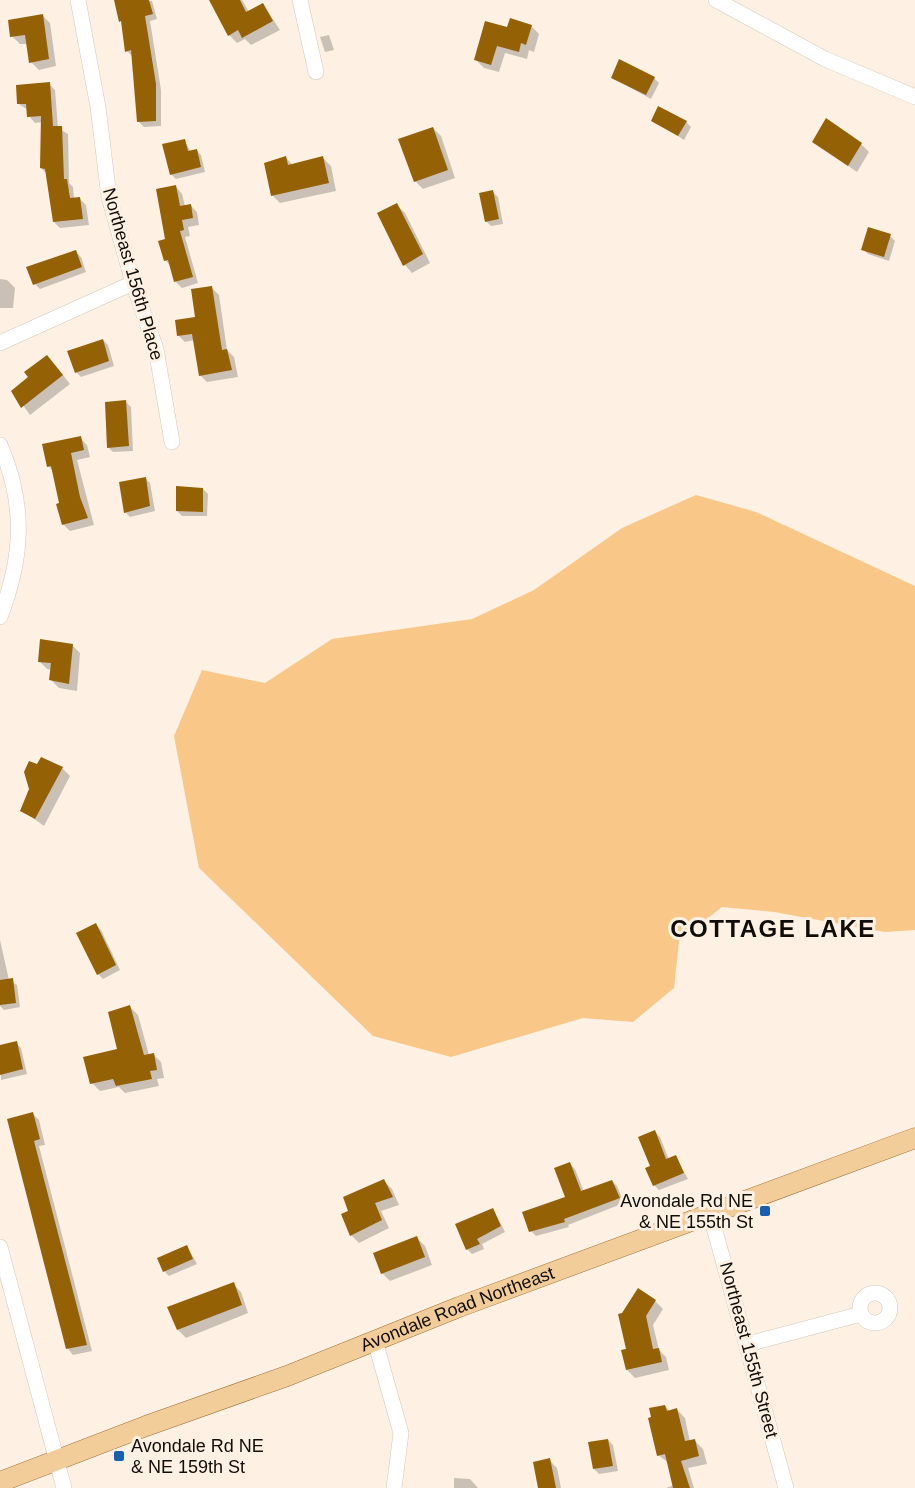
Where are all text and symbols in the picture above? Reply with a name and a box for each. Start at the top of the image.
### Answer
street label: Northeast 156th Place [99,186,167,362]
district label: COTTAGE LAKE [670,915,876,942]
place label: Avondale Rd NE & NE 155th St [620,1191,753,1232]
marker: Avondale Rd NE & NE 155th St [758,1204,772,1218]
street label: Northeast 155th Street [716,1260,782,1440]
street label: Avondale Road Northeast [358,1263,557,1355]
place label: Avondale Rd NE & NE 159th St [131,1436,264,1477]
marker: Avondale Rd NE & NE 159th St [112,1449,126,1463]

